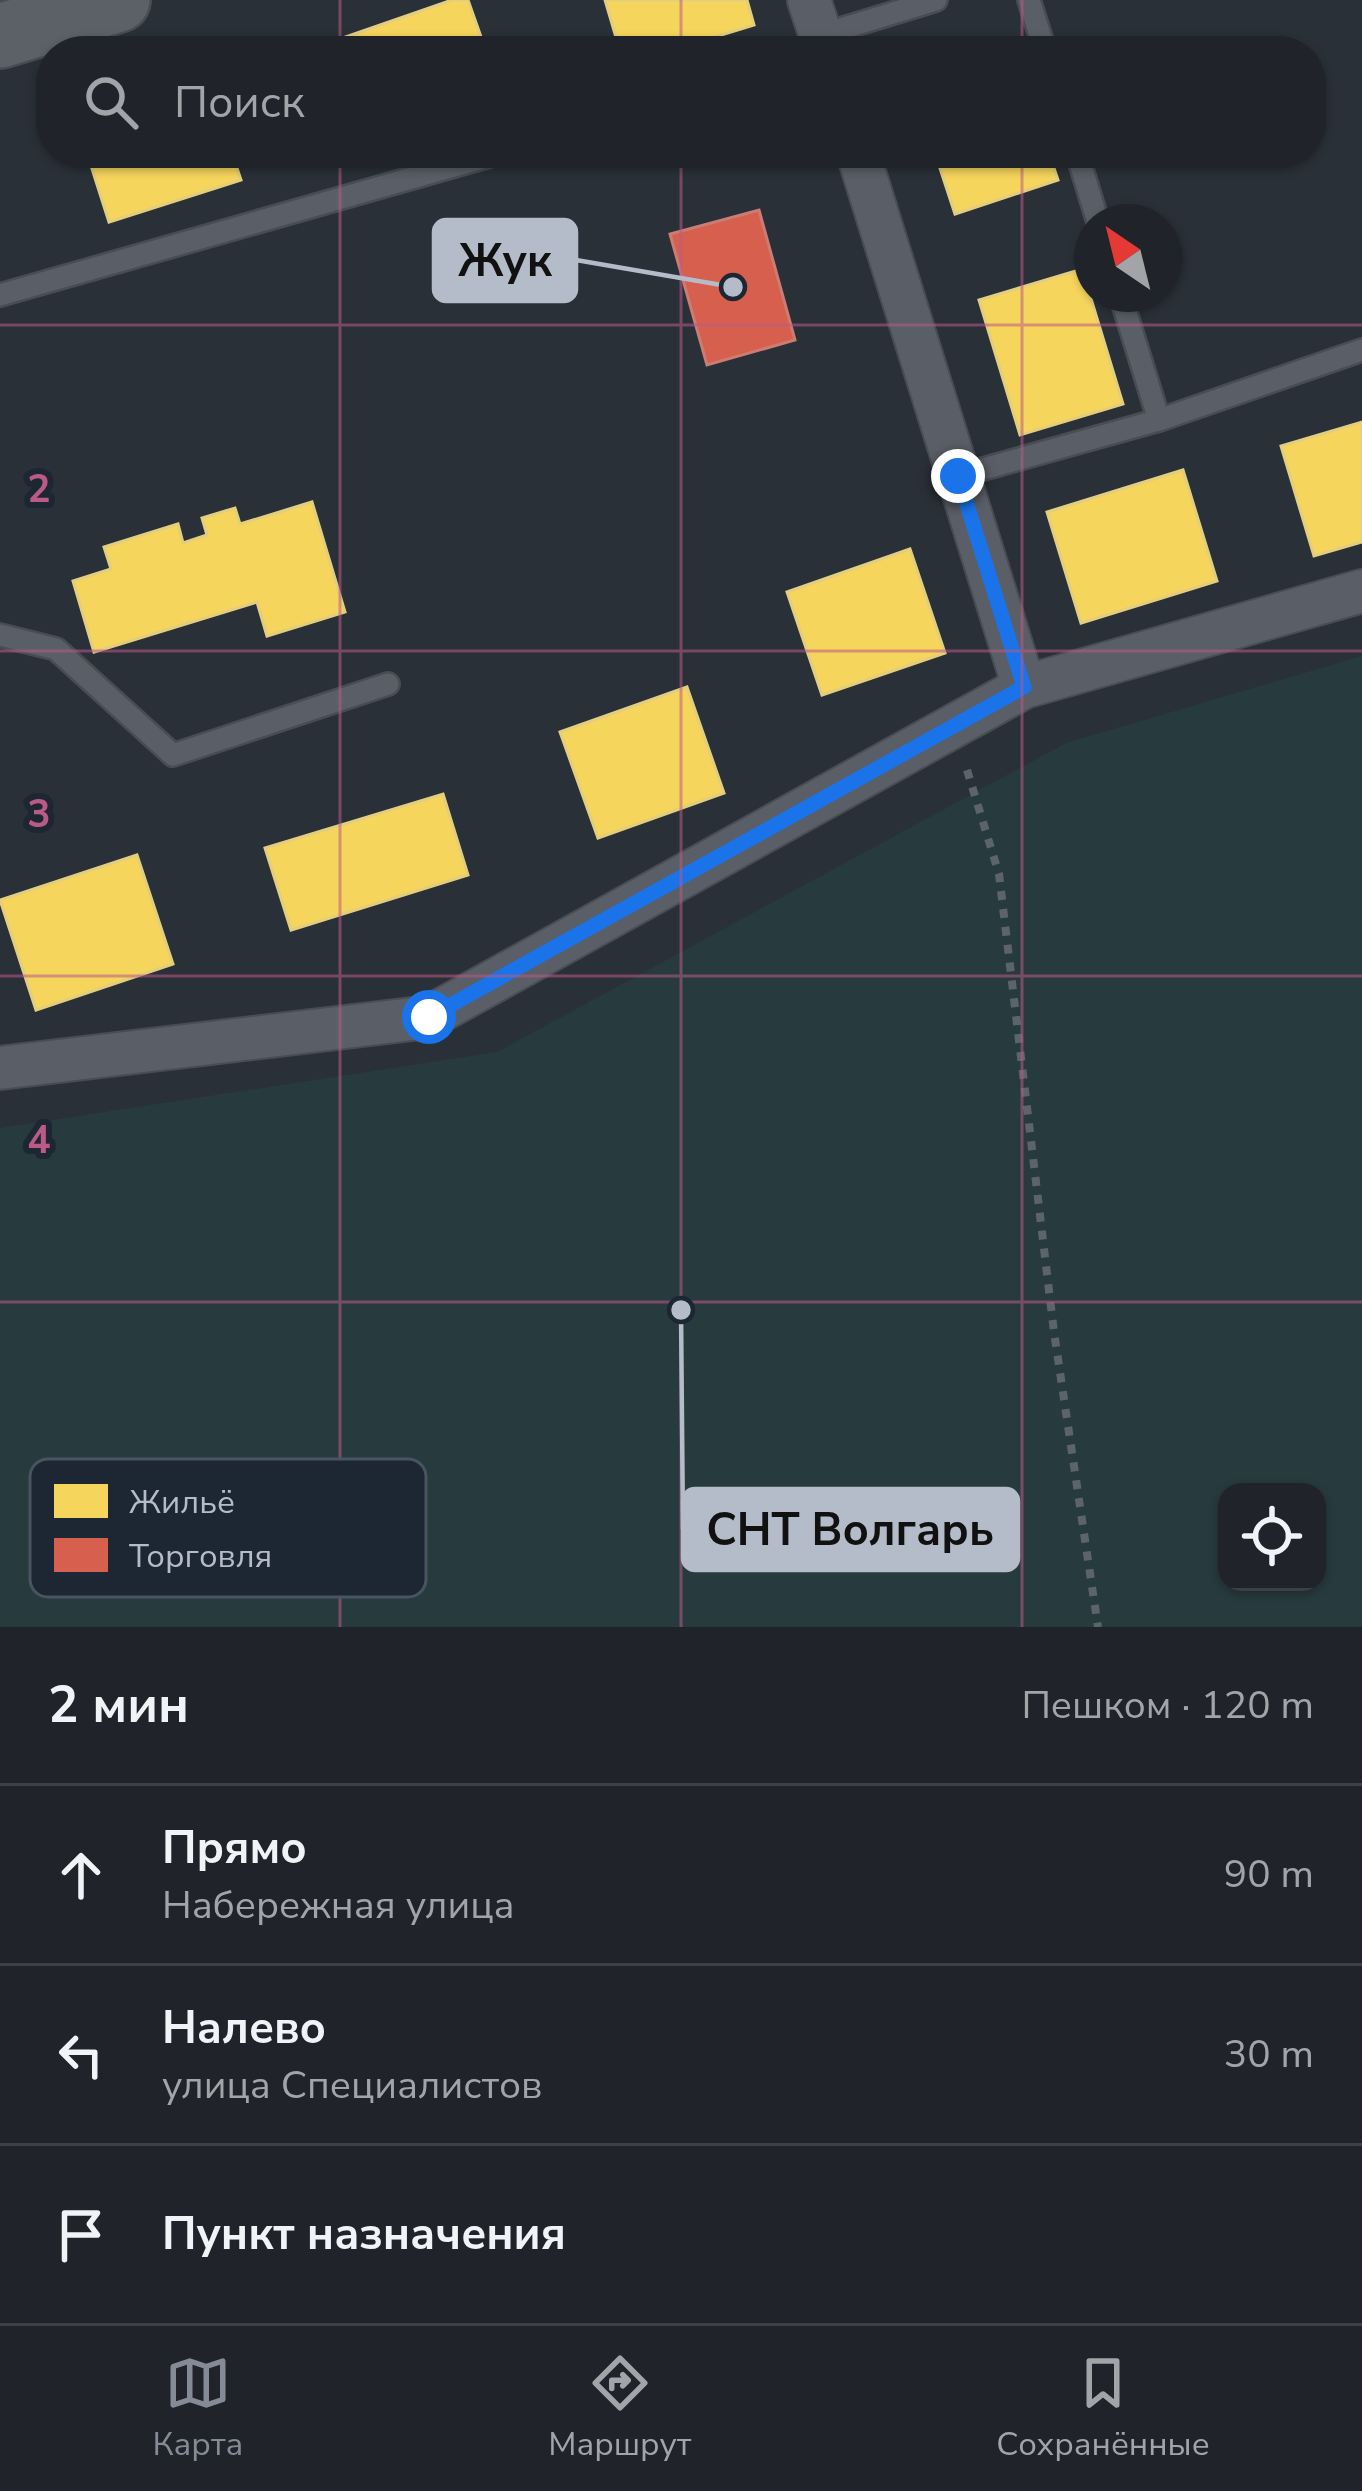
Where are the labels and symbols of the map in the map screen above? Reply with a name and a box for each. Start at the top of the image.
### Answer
north arrow [1074,204,1182,312]
callout: Жук [434,220,576,301]
text: Жук [458,231,553,292]
route end [931,449,985,503]
text: 2 [27,463,51,516]
text: 3 [27,788,51,841]
route start [402,990,456,1044]
text: 4 [27,1114,51,1167]
legend [30,1459,426,1597]
text: Жильё [129,1480,235,1525]
callout: СНТ Волгарь [683,1489,1018,1570]
text: СНТ Волгарь [706,1500,994,1561]
text: Торговля [129,1534,272,1579]

